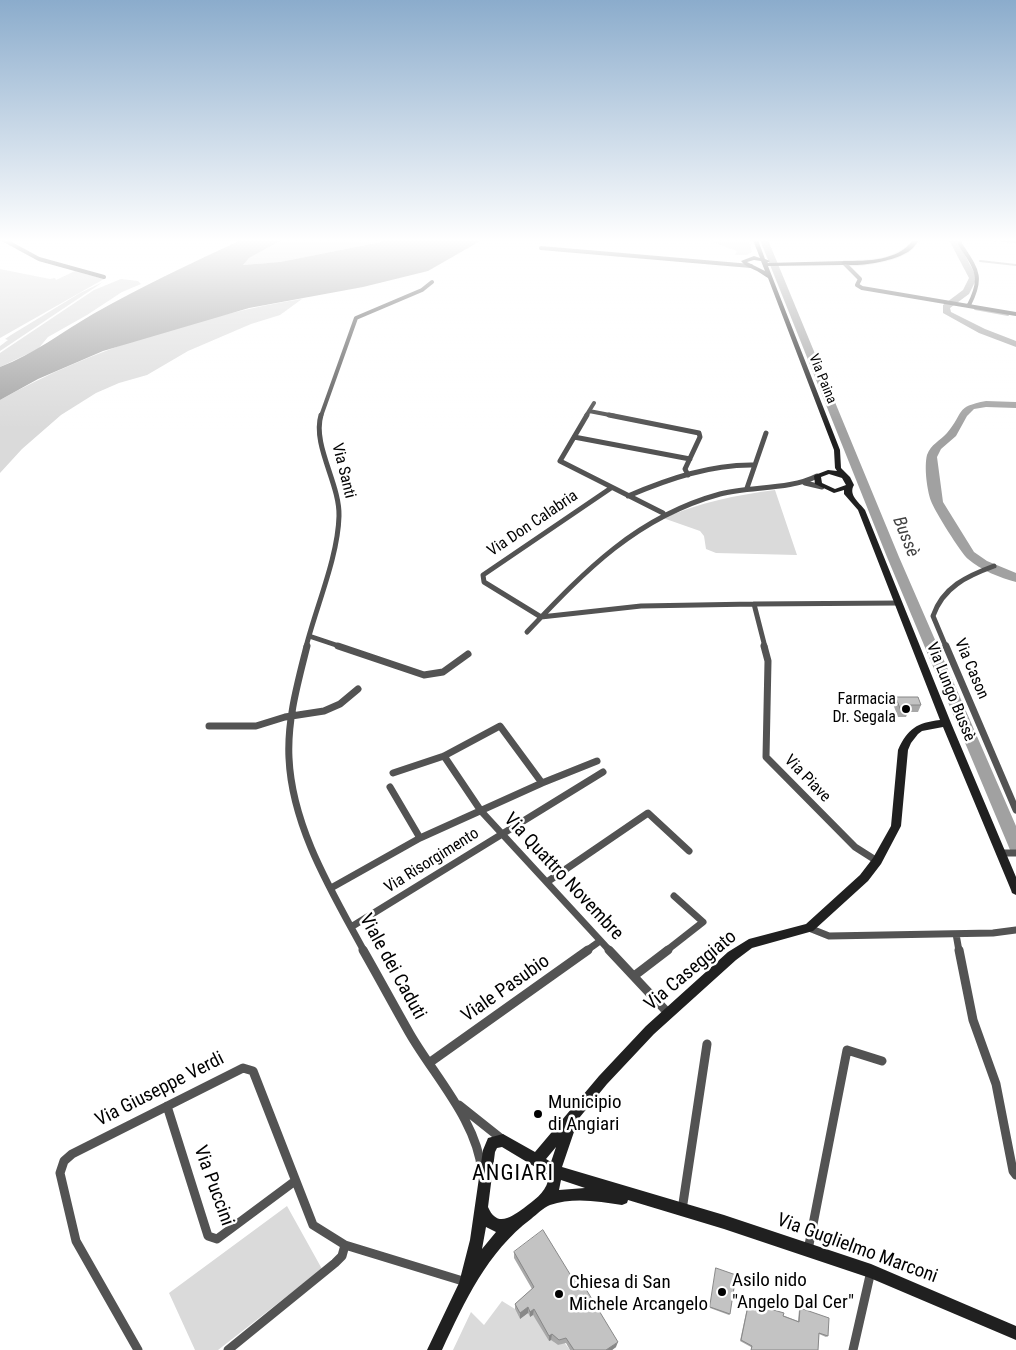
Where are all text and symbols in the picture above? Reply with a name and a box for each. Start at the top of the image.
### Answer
street label: Via Paina [804,352,840,406]
street label: Via Santi [327,441,359,501]
street label: Via Don Calabria [484,487,582,561]
water label: Bussè [887,513,923,561]
street label: Via Cason [950,636,992,702]
street label: Via Lungo Bussè [921,640,979,744]
place label: Farmacia Dr. Segala [832,690,896,728]
marker: Farmacia Dr. Segala [900,703,912,715]
street label: Via Piave [780,751,834,807]
street label: Via Quattro Novembre [498,809,628,945]
street label: Via Risorgimento [381,824,483,898]
street label: Viale dei Caduti [354,910,430,1024]
street label: Via Caseggiato [640,926,742,1016]
street label: Viale Pasubio [458,950,554,1028]
street label: Via Giuseppe Verdi [92,1048,228,1132]
place label: Municipio di Angiari [548,1092,622,1136]
marker: Municipio di Angiari [532,1108,544,1120]
street label: Via Puccini [188,1143,238,1229]
district label: ANGIARI [471,1161,555,1187]
street label: Via Guglielmo Marconi [774,1209,940,1289]
place label: Asilo nido "Angelo Dal Cer" [732,1270,854,1314]
place label: Chiesa di San Michele Arcangelo [569,1272,708,1316]
marker: Asilo nido "Angelo Dal Cer" [716,1286,728,1298]
marker: Chiesa di San Michele Arcangelo [553,1288,565,1300]

